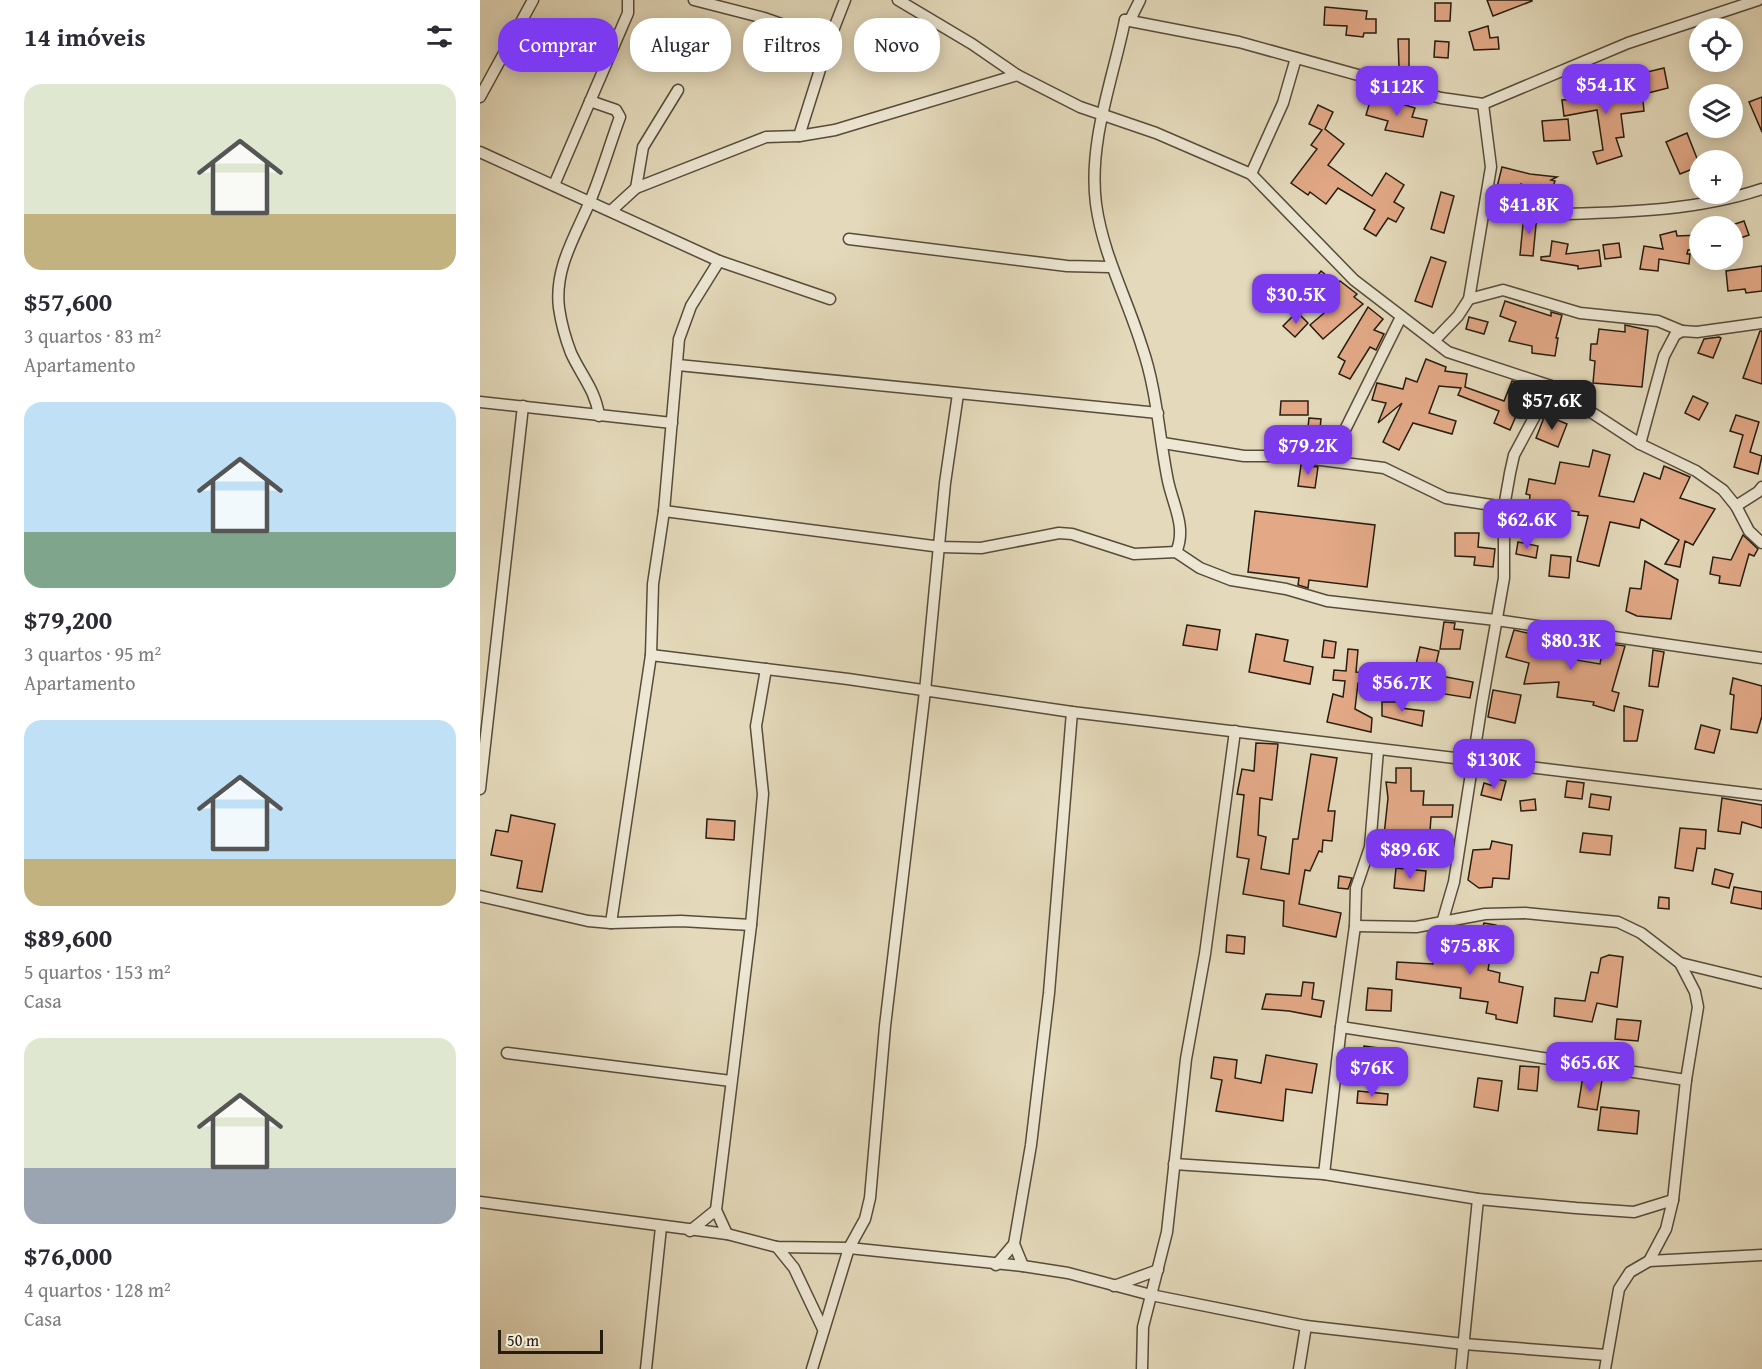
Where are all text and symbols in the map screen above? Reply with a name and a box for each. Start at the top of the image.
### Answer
text: 14 imóveis [24,17,146,56]
chip: Comprar [498,18,618,72]
chip: Alugar [630,18,731,72]
chip: Filtros [743,18,842,72]
chip: Novo [854,18,940,72]
map controls [1689,18,1743,270]
button: locate [1689,18,1743,72]
icon: filters [423,20,456,53]
pin: $54.1K [1557,64,1655,115]
pin: $112K [1355,66,1439,117]
text: $54.1K [1576,69,1636,98]
text: $112K [1370,71,1424,100]
button: layers [1689,84,1743,138]
icon: home [186,123,294,231]
button: + [1689,150,1743,204]
pin: $41.8K [1480,184,1578,235]
text: $41.8K [1499,189,1559,218]
button: − [1689,216,1743,270]
pin: $30.5K [1247,274,1345,325]
text: $30.5K [1266,279,1326,308]
text: $57,600 [24,282,112,321]
text: 3 quartos · 83 m² [24,321,161,350]
text: Apartamento [24,350,135,379]
pin: $57.6K [1503,380,1601,431]
text: $57.6K [1522,385,1582,414]
pin: $79.2K [1259,425,1357,476]
text: $79.2K [1278,430,1338,459]
icon: home [186,441,294,549]
pin: $62.6K [1478,499,1576,550]
text: $62.6K [1497,504,1557,533]
text: $79,200 [24,600,112,639]
pin: $80.3K [1522,620,1620,671]
text: $80.3K [1541,625,1601,654]
text: 3 quartos · 95 m² [24,639,161,668]
pin: $56.7K [1353,662,1451,713]
text: $56.7K [1372,667,1432,696]
text: Apartamento [24,668,135,697]
pin: $130K [1452,739,1536,790]
text: $130K [1467,744,1521,773]
icon: home [186,759,294,867]
pin: $89.6K [1361,829,1459,880]
text: $89.6K [1380,834,1440,863]
text: $89,600 [24,918,112,957]
pin: $75.8K [1421,925,1519,976]
text: $75.8K [1440,930,1500,959]
text: 5 quartos · 153 m² [24,957,171,986]
text: Casa [24,986,62,1015]
pin: $65.6K [1541,1042,1639,1093]
pin: $76K [1336,1047,1408,1098]
text: $65.6K [1560,1047,1620,1076]
text: $76K [1350,1052,1394,1081]
icon: home [186,1077,294,1185]
text: $76,000 [24,1236,112,1275]
text: 4 quartos · 128 m² [24,1275,171,1304]
text: Casa [24,1304,62,1333]
scale bar [498,1327,603,1354]
text: 50 m [507,1328,539,1352]

